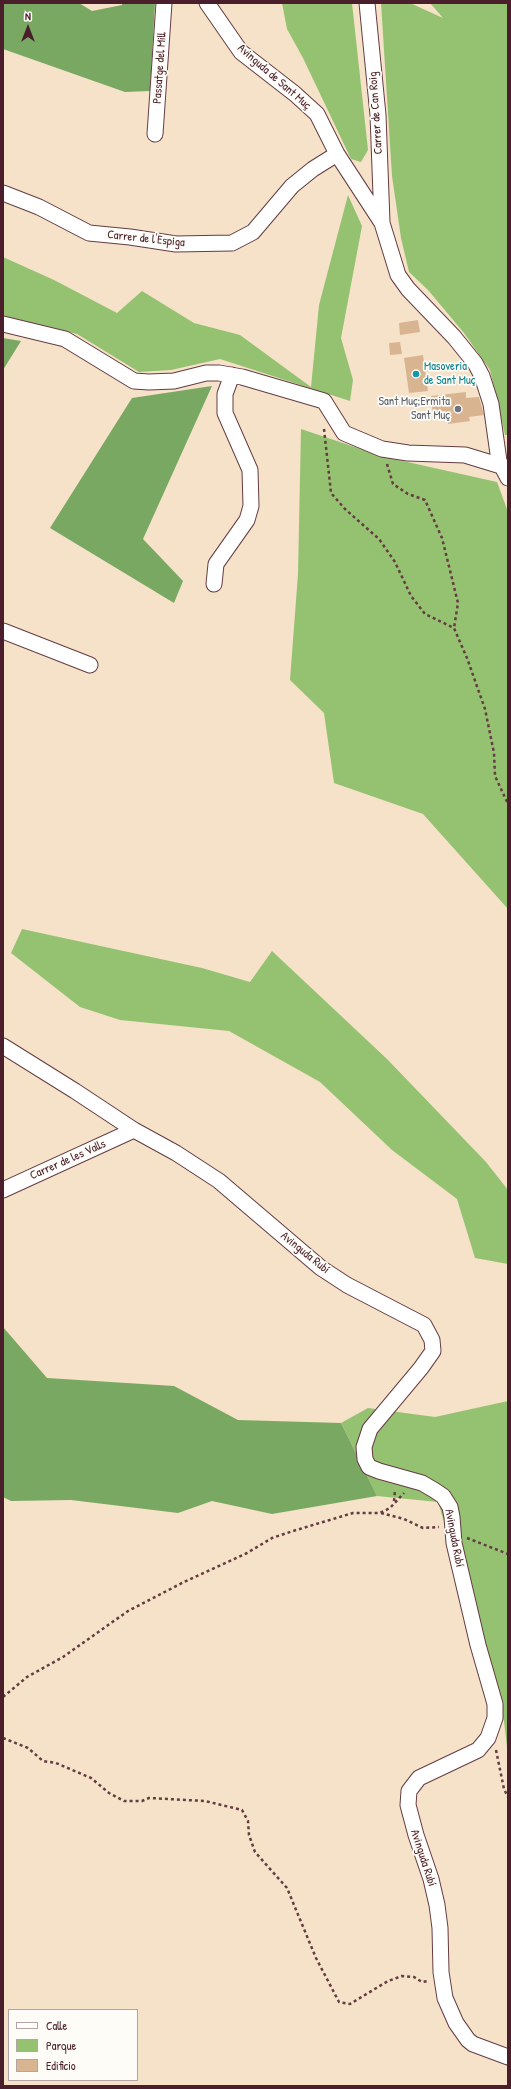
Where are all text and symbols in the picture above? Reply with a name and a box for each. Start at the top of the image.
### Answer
north arrow [8,8,48,48]
text: N [25,9,31,23]
street label: Passatge del Mill [150,32,170,104]
street label: Avinguda de Sant Muç [234,41,314,113]
street label: Carrer de Can Roig [366,71,386,155]
street label: Carrer de l'Espiga [107,228,185,250]
place label: Masoveria de Sant Muç [424,360,475,388]
marker: Masoveria de Sant Muç [411,369,421,379]
place label: Sant Muç;Ermita Sant Muç [378,395,450,423]
marker: Sant Muç;Ermita Sant Muç [453,404,463,414]
street label: Carrer de les Valls [28,1137,108,1183]
street label: Avinguda Rubí [278,1229,332,1277]
street label: Avinguda Rubí [441,1508,467,1568]
street label: Avinguda Rubí [407,1828,439,1888]
legend [8,2009,138,2081]
text: Calle [46,2017,67,2034]
text: Parque [46,2037,76,2054]
text: Edificio [46,2057,76,2074]

